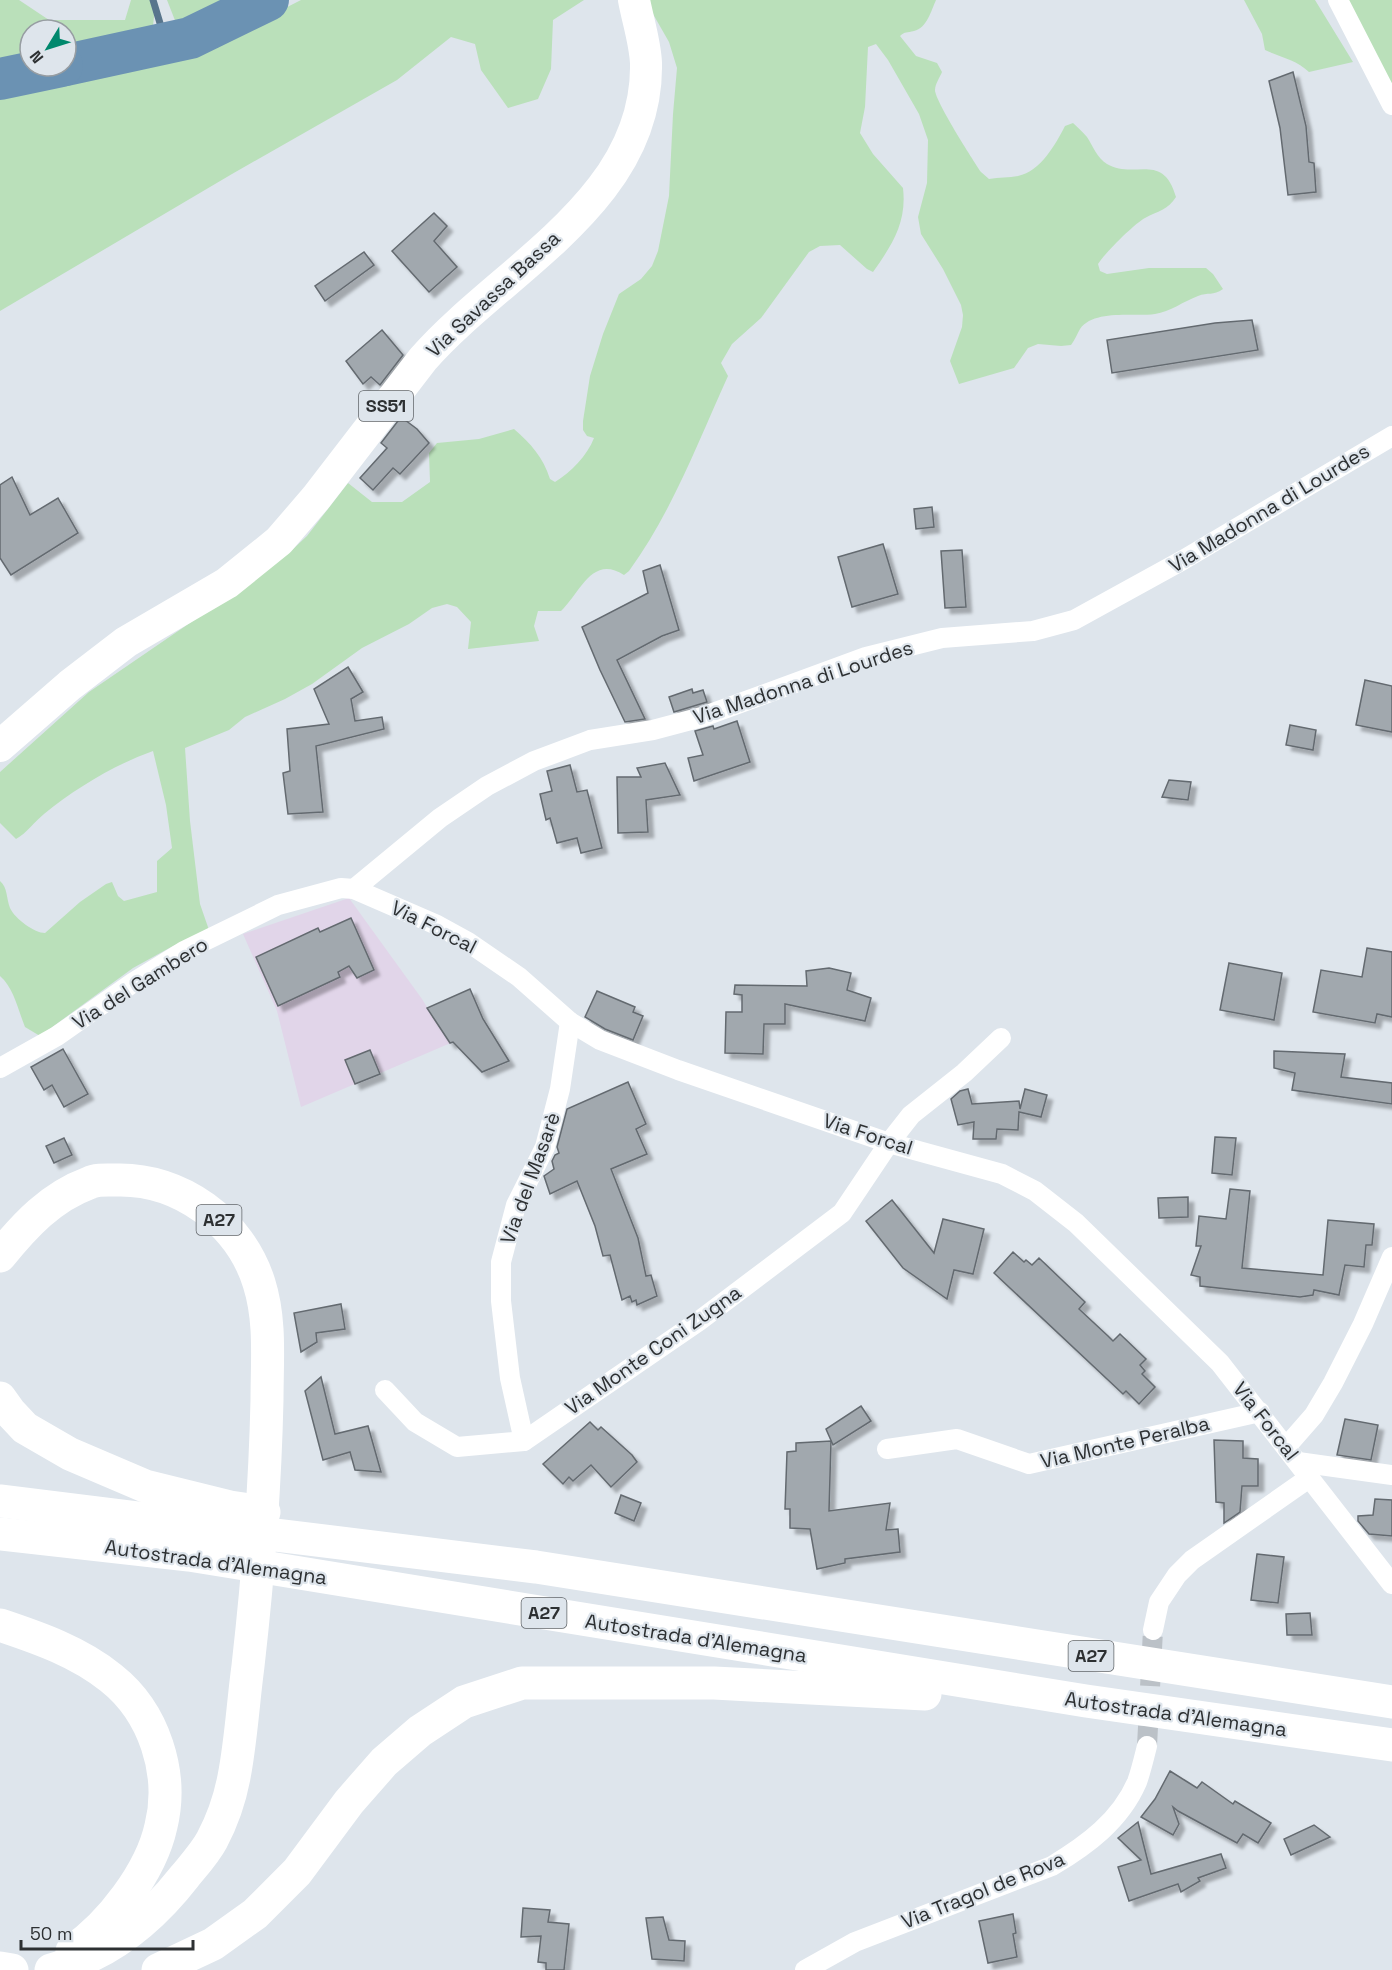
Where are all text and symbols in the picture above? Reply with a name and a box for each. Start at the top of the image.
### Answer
north arrow [18,18,78,78]
text: N [25,46,48,68]
street label: Via Savassa Bassa [421,225,565,363]
road number: SS51 [359,391,413,421]
street label: Via Madonna di Lourdes [1164,438,1374,578]
street label: Via Madonna di Lourdes [690,634,916,730]
street label: Via Forcal [387,894,481,960]
street label: Via del Gambero [67,931,213,1035]
street label: Via Forcal [820,1107,916,1161]
street label: Via del Masarè [494,1109,566,1247]
road number: A27 [196,1205,242,1235]
street label: Via Monte Coni Zugna [560,1279,746,1421]
street label: Via Forcal [1227,1377,1305,1465]
street label: Via Monte Peralba [1038,1410,1212,1474]
street label: Autostrada d'Alemagna [103,1534,329,1590]
road number: A27 [522,1598,566,1628]
street label: Autostrada d'Alemagna [583,1608,809,1668]
road number: A27 [1068,1641,1114,1671]
street label: Autostrada d'Alemagna [1063,1686,1289,1742]
street label: Via Tragol de Rova [898,1845,1068,1935]
scale bar [21,1913,194,1951]
text: 50 m [30,1922,72,1945]

